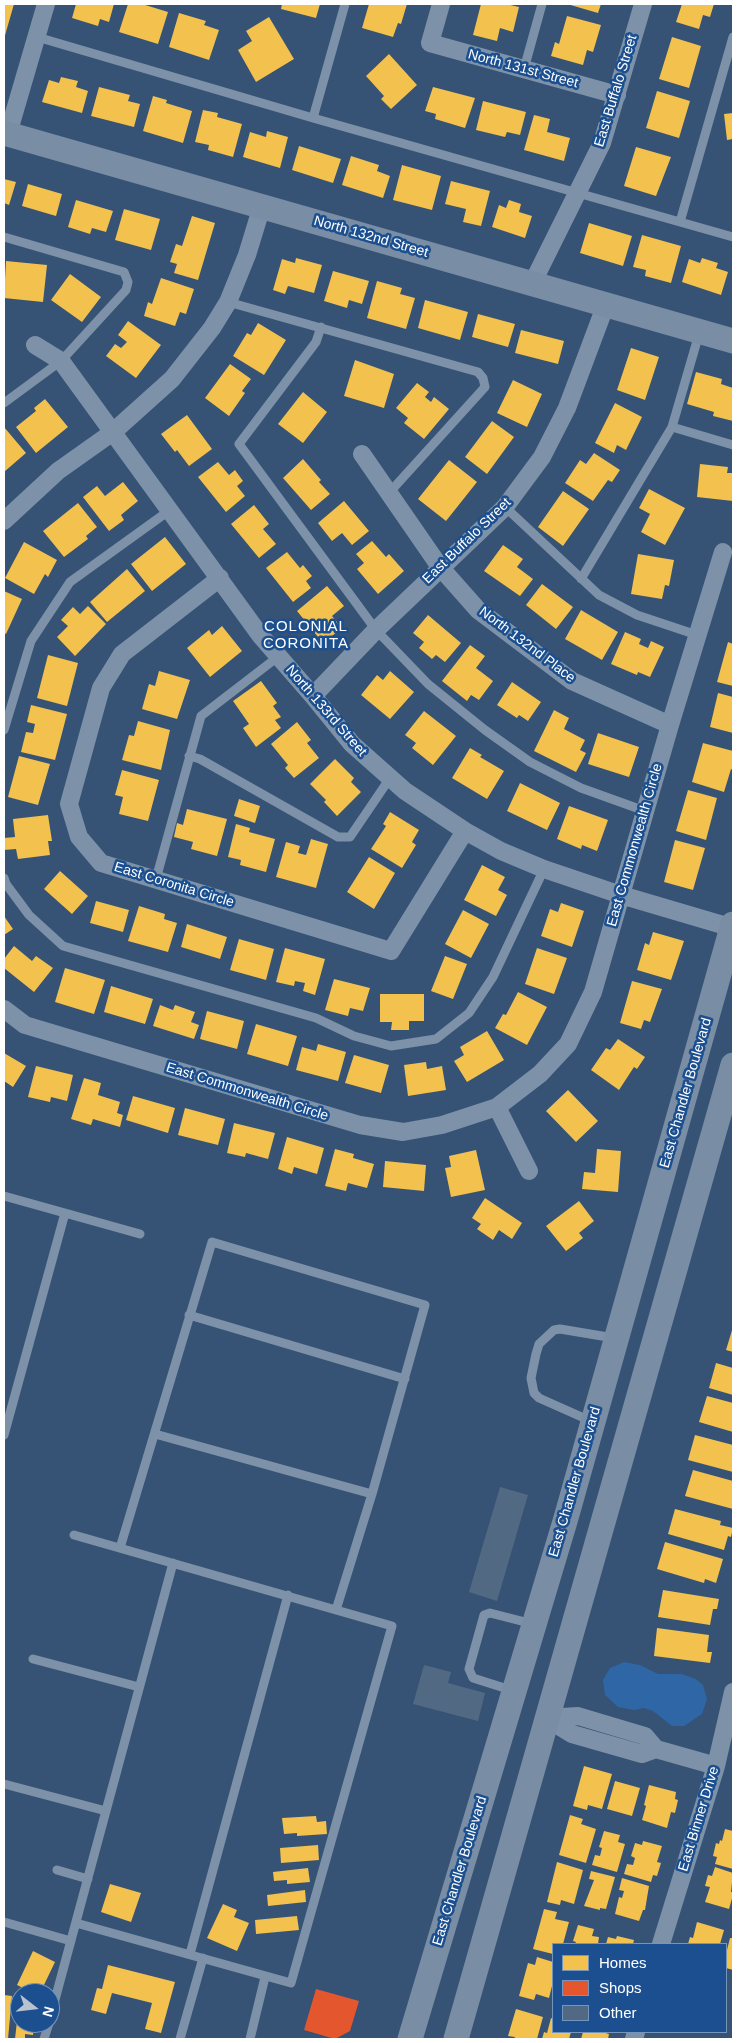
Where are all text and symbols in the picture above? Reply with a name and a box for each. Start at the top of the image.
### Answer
street label: East Buffalo Street [591,33,641,149]
street label: North 131st Street [466,46,580,92]
street label: North 132nd Street [312,213,430,261]
street label: East Buffalo Street [419,495,515,587]
street label: North 132nd Place [476,603,578,687]
district label: COLONIAL CORONITA [262,618,350,653]
street label: North 133rd Street [282,662,370,760]
street label: East Commonwealth Circle [604,762,666,928]
street label: East Coronita Circle [112,859,236,911]
street label: East Chandler Boulevard [656,1016,716,1170]
street label: East Commonwealth Circle [164,1059,330,1125]
street label: East Chandler Boulevard [545,1405,605,1559]
street label: East Binner Drive [675,1764,723,1874]
street label: East Chandler Boulevard [429,1794,491,1948]
legend [552,1943,727,2033]
text: Homes [599,1954,647,1971]
text: Shops [599,1979,642,1996]
north arrow [10,1983,60,2033]
text: Other [599,2004,637,2021]
text: N [39,2005,58,2019]

